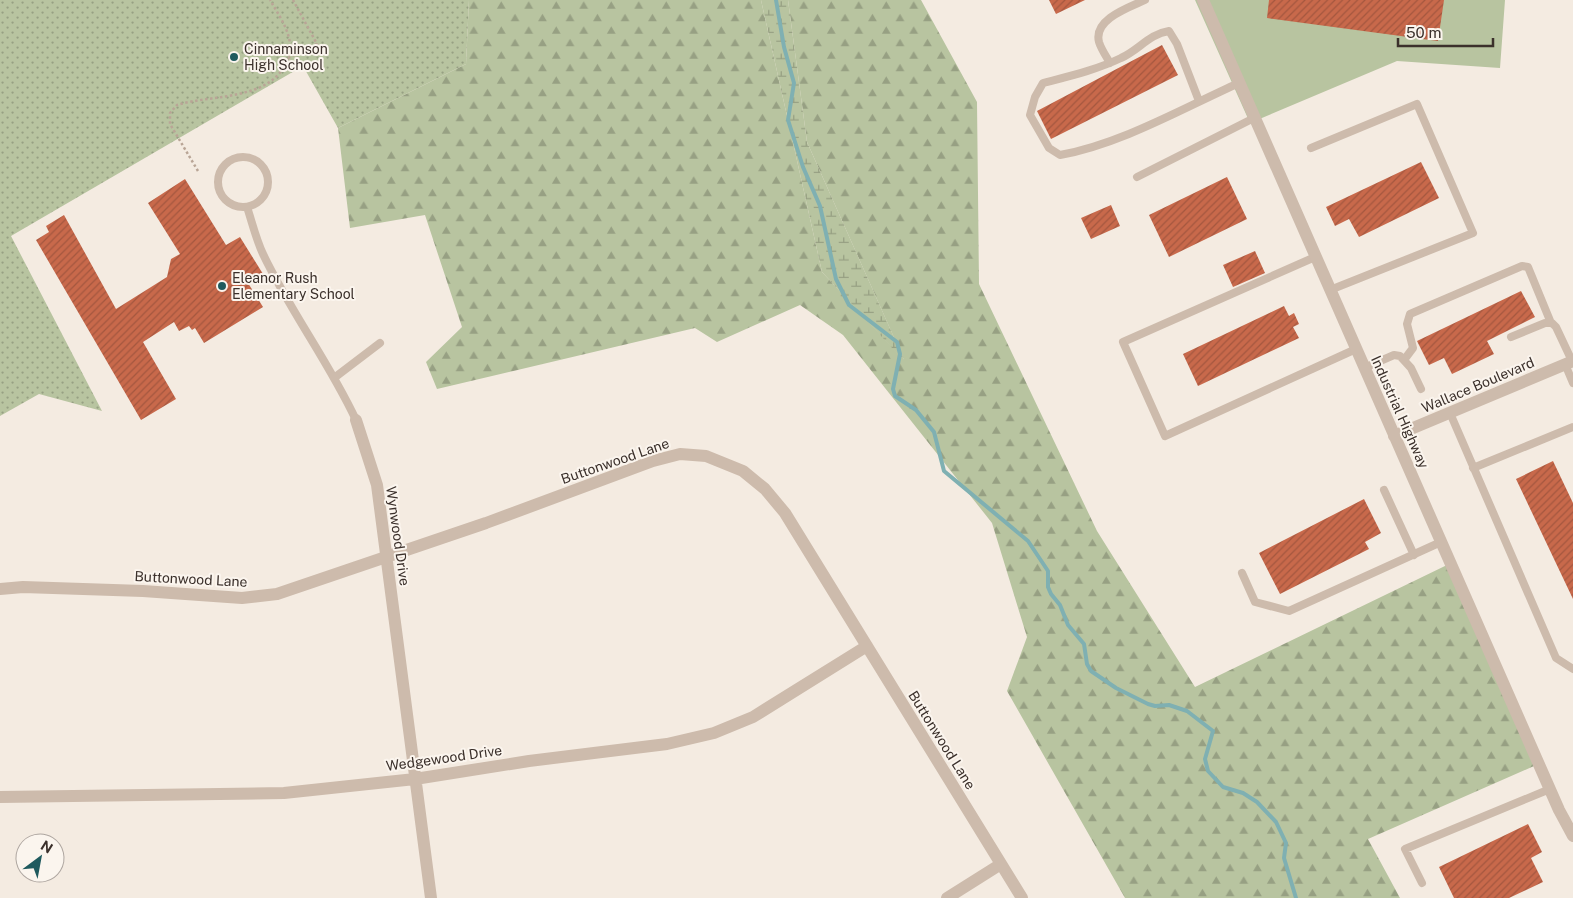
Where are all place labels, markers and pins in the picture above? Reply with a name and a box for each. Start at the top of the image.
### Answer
place label: Cinnaminson High School [244,41,328,73]
marker: Cinnaminson High School [228,51,240,63]
place label: Eleanor Rush Elementary School [232,270,355,302]
marker: Eleanor Rush Elementary School [216,280,228,292]

